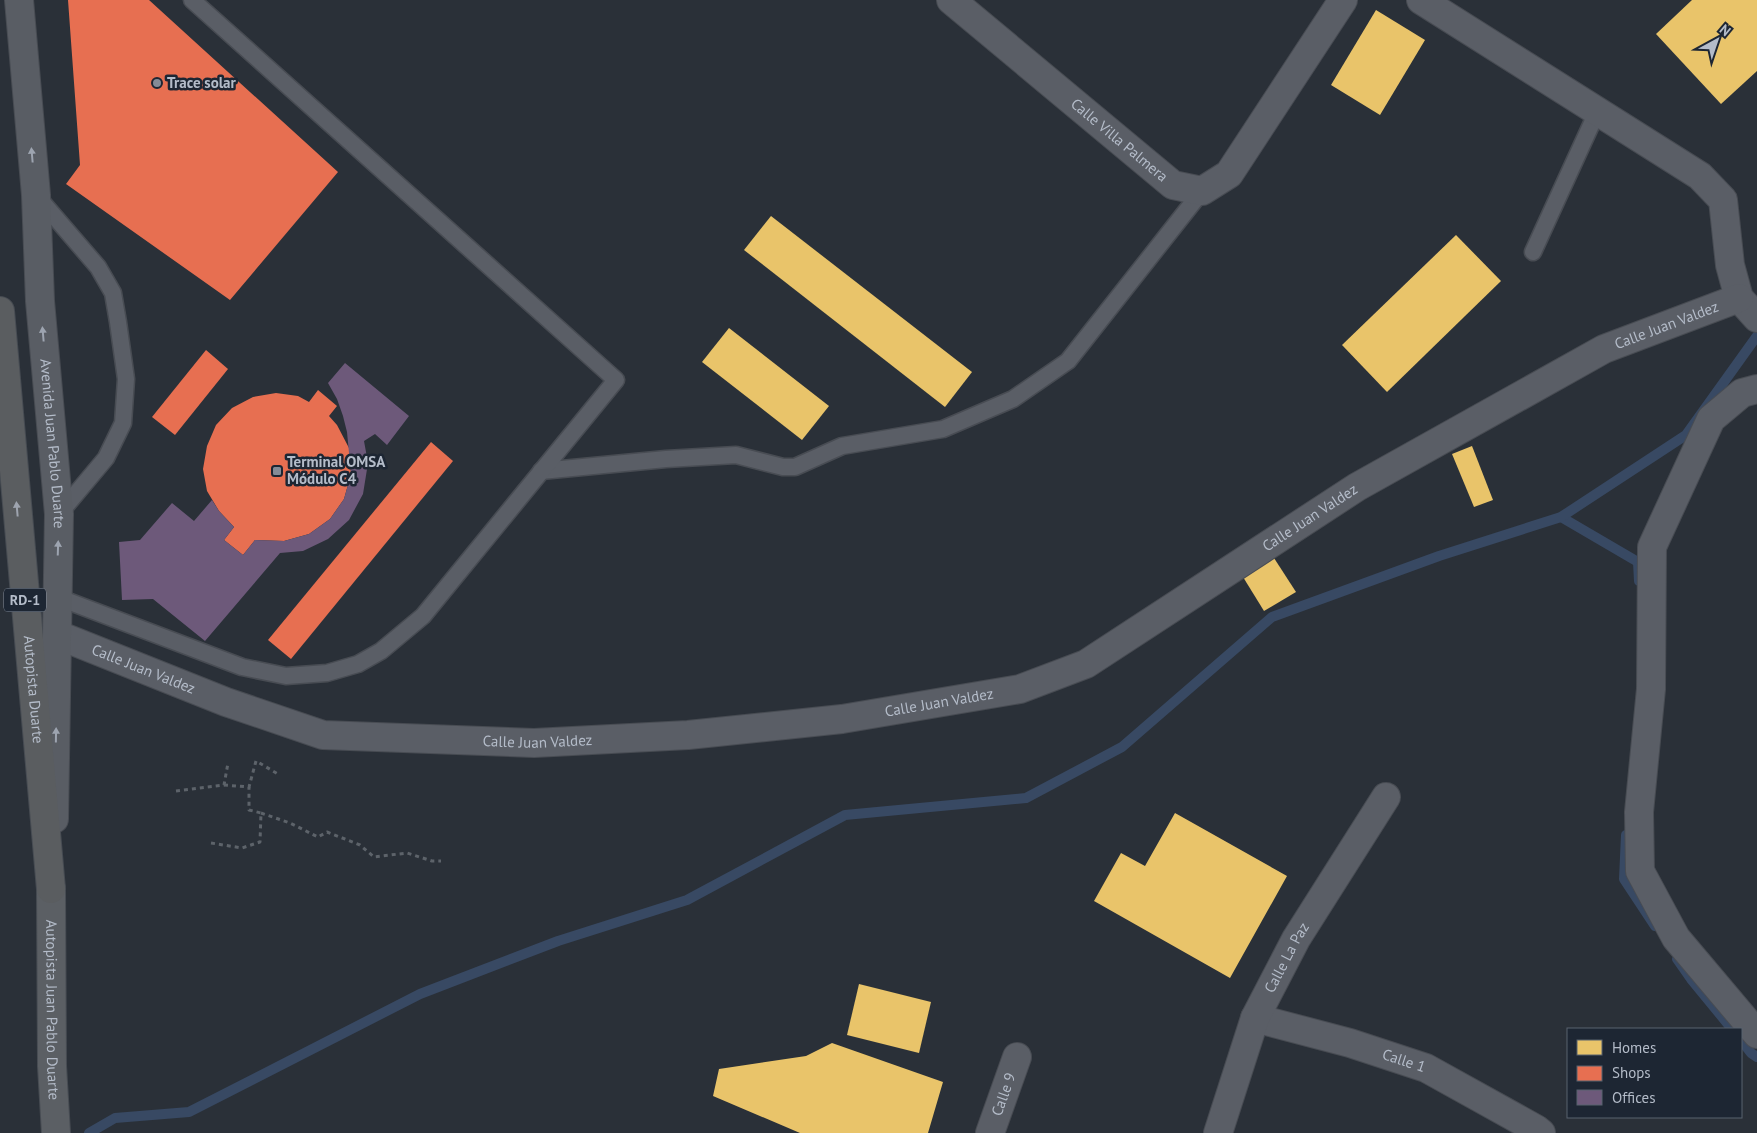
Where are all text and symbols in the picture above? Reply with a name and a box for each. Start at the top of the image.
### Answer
north arrow [1692,15,1742,65]
text: N [1716,20,1735,40]
place label: Trace solar [167,73,237,92]
marker: Trace solar [151,77,163,89]
street label: Calle Villa Palmera [1067,94,1172,186]
one-way arrow [28,146,36,162]
street label: Calle Juan Valdez [1612,297,1721,353]
one-way arrow [39,326,47,342]
street label: Avenida Juan Pablo Duarte [36,358,69,529]
place label: Terminal OMSA Módulo C4 [287,452,386,488]
marker: Terminal OMSA Módulo C4 [271,465,283,477]
street label: Calle Juan Valdez [1258,479,1361,555]
one-way arrow [13,500,21,516]
one-way arrow [55,540,63,556]
road number: RD-1 [4,588,46,612]
street label: Autopista Duarte [20,635,48,744]
street label: Calle Juan Valdez [89,639,198,698]
street label: Calle Juan Valdez [883,684,995,721]
one-way arrow [52,727,60,743]
street label: Calle Juan Valdez [482,730,593,752]
street label: Calle La Paz [1260,919,1313,996]
street label: Autopista Juan Pablo Duarte [42,920,64,1101]
legend [1567,1028,1742,1118]
text: Homes [1612,1038,1656,1057]
street label: Calle 1 [1380,1044,1428,1076]
text: Shops [1612,1063,1651,1082]
street label: Calle 9 [987,1070,1020,1118]
text: Offices [1612,1088,1656,1107]

